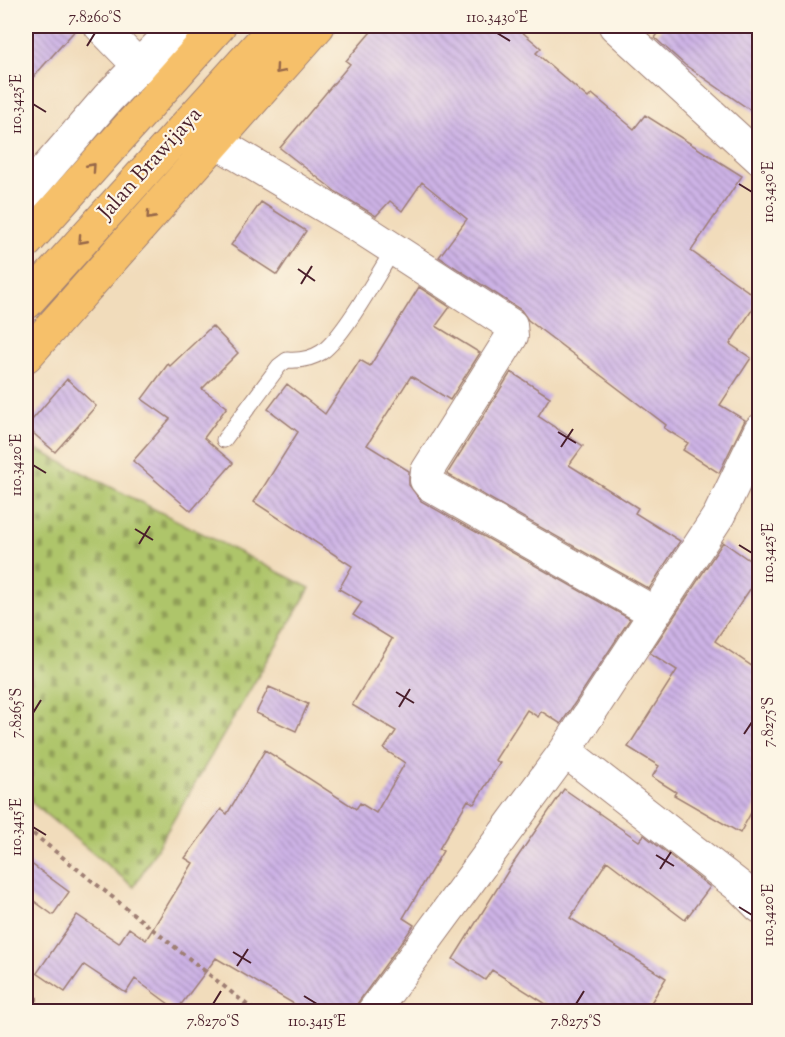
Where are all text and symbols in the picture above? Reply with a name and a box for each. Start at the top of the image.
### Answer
text: 7.8260°S [69,8,122,29]
text: 110.3430°E [466,8,528,29]
one-way arrow [275,63,286,74]
text: 110.3425°E [7,74,28,134]
street label: Jalan Brawijaya [91,100,210,228]
text: 110.3430°E [759,161,780,223]
one-way arrow [85,163,96,174]
one-way arrow [146,209,157,220]
one-way arrow [78,234,89,244]
text: 110.3420°E [7,434,28,496]
text: 110.3425°E [759,523,780,583]
text: 7.8265°S [7,688,28,738]
text: 7.8275°S [759,697,780,747]
text: 110.3415°E [7,798,28,856]
text: 110.3420°E [759,884,780,946]
text: 7.8270°S [187,1012,239,1033]
text: 110.3415°E [288,1012,346,1033]
text: 7.8275°S [551,1012,601,1033]

